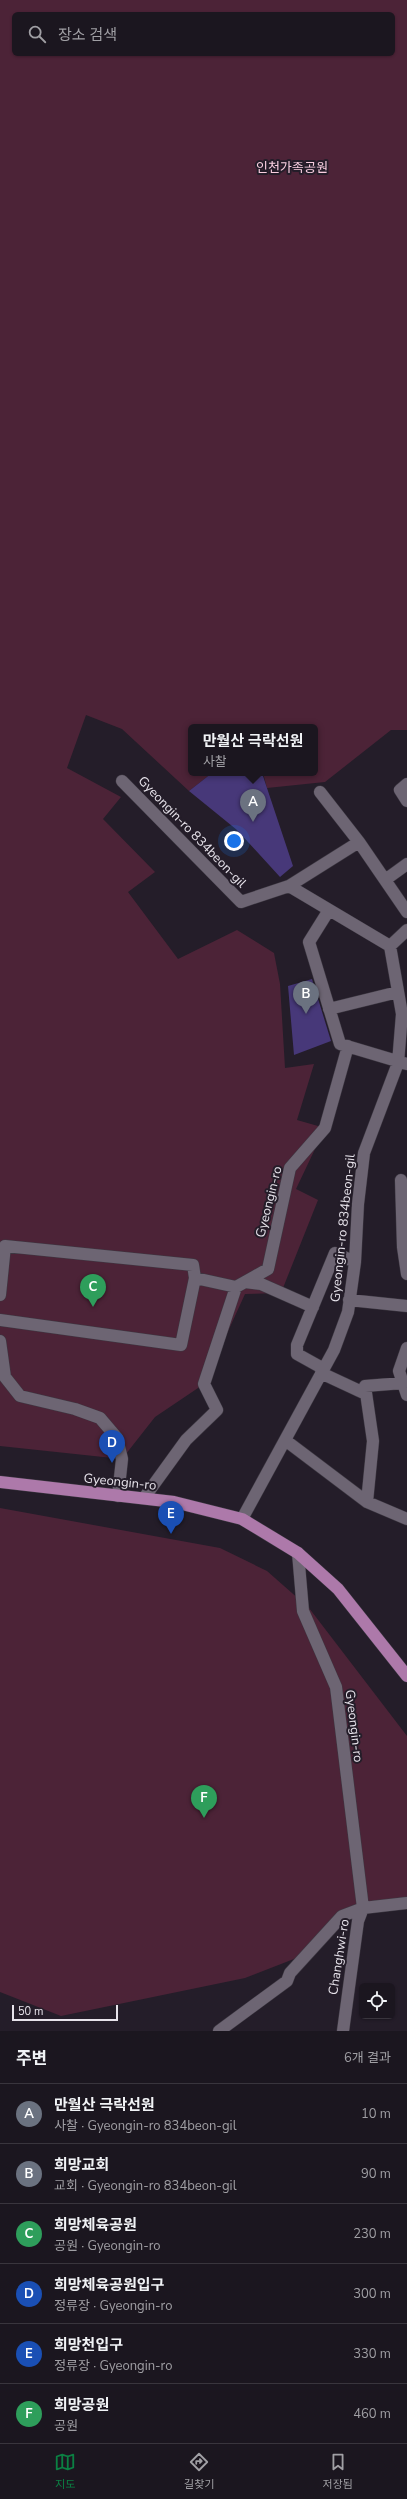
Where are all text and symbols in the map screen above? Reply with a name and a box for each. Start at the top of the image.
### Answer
search box [12,12,395,56]
icon: search [26,23,48,45]
text: 장소 검색 [58,25,117,45]
park label: 인천가족공원 [256,159,328,177]
popup [188,724,318,776]
text: 만월산 극락선원 [203,731,303,751]
text: 사찰 [203,753,227,771]
street label: Gyeongin-ro 834beon-gil [134,772,250,892]
pin: A [240,789,266,822]
your location [224,831,244,851]
pin: B [293,981,319,1014]
street label: Gyeongin-ro 834beon-gil [326,1153,360,1303]
street label: Gyeongin-ro [251,1164,287,1240]
pin: C [80,1274,106,1307]
pin: D [99,1430,125,1463]
street label: Gyeongin-ro [83,1469,157,1495]
pin: E [158,1501,184,1534]
street label: Gyeongin-ro [341,1689,367,1763]
pin: F [191,1785,217,1818]
street label: Changhwi-ro [324,1918,354,1996]
map controls [359,1983,395,2019]
button: locate [359,1983,395,2019]
scale bar [12,2003,118,2022]
text: 50 m [18,2004,43,2019]
text: 주변 [16,2047,47,2070]
text: 6개 결과 [344,2049,391,2067]
text: 만월산 극락선원 [54,2095,155,2115]
text: A [24,2105,34,2123]
text: 10 m [361,2105,391,2123]
text: 사찰 · Gyeongin-ro 834beon-gil [54,2117,236,2135]
text: 희망교회 [54,2155,109,2175]
text: B [25,2165,33,2183]
text: 90 m [361,2165,391,2183]
text: 교회 · Gyeongin-ro 834beon-gil [54,2177,236,2195]
text: 희망체육공원 [54,2215,137,2235]
text: C [25,2225,33,2243]
text: 230 m [353,2225,391,2243]
text: 공원 · Gyeongin-ro [54,2237,160,2255]
text: 희망체육공원입구 [54,2275,164,2295]
text: D [24,2285,34,2303]
text: 300 m [353,2285,391,2303]
text: 정류장 · Gyeongin-ro [54,2297,172,2315]
text: 희망천입구 [54,2335,123,2355]
text: E [25,2345,33,2363]
text: 330 m [353,2345,391,2363]
text: 정류장 · Gyeongin-ro [54,2357,172,2375]
text: 희망공원 [54,2395,109,2415]
text: F [25,2405,33,2423]
text: 460 m [353,2405,391,2423]
text: 공원 [54,2417,78,2435]
tab: 지도 [54,2451,76,2492]
tab: 길찾기 [184,2451,214,2492]
tab: 저장됨 [323,2451,353,2492]

